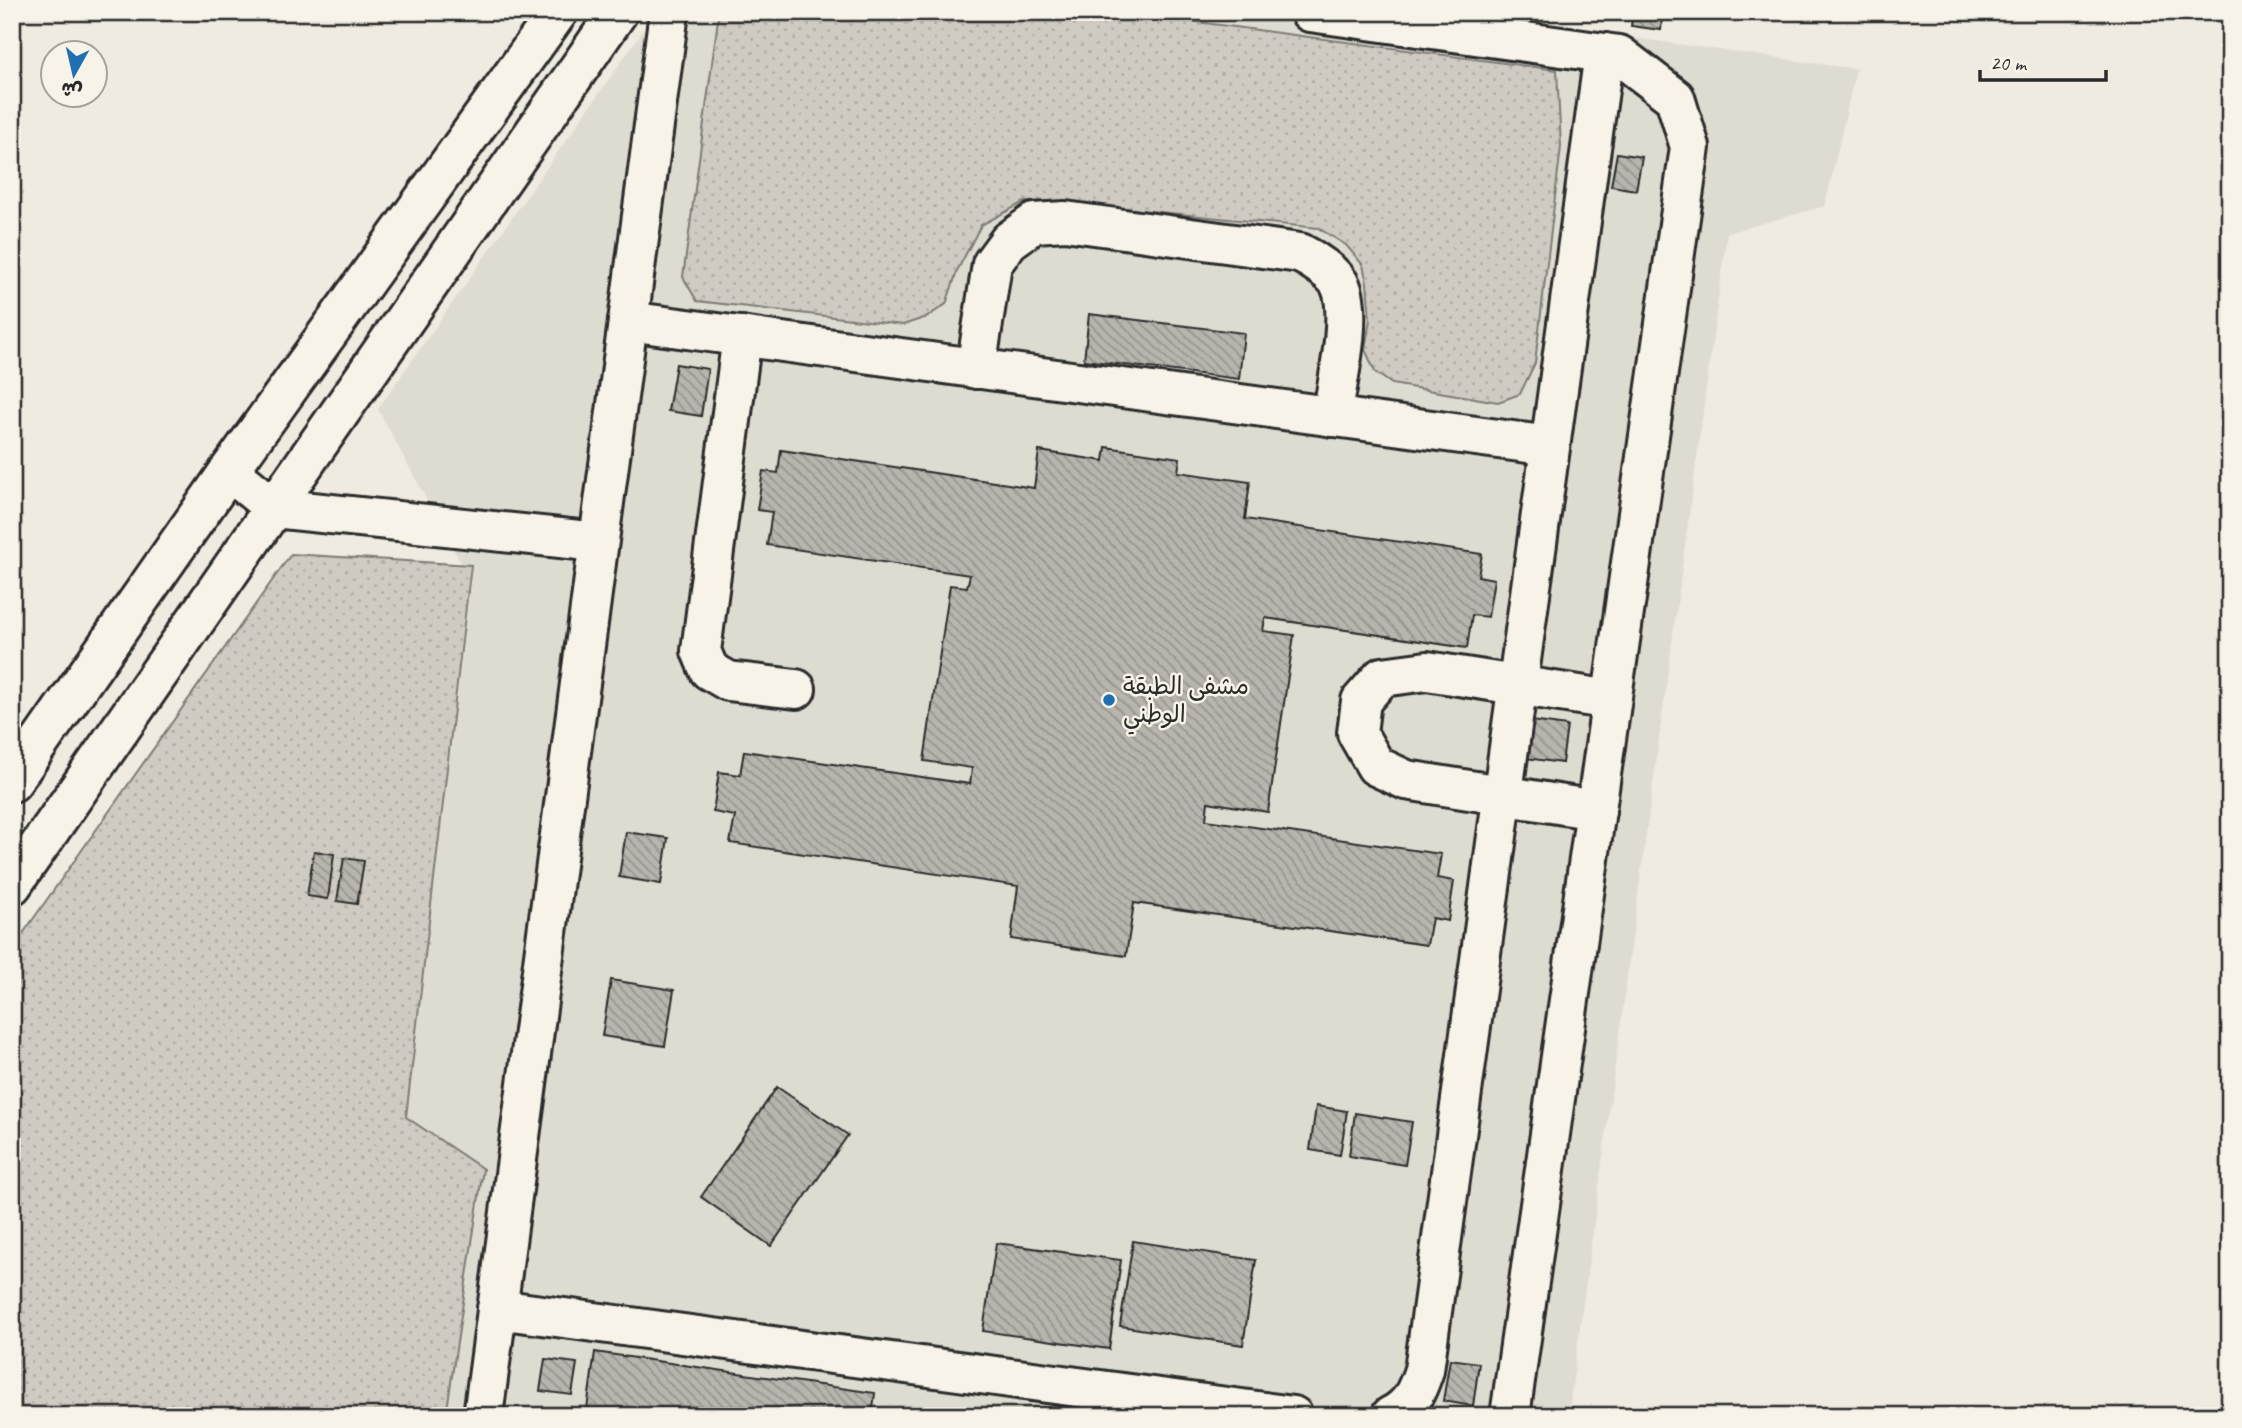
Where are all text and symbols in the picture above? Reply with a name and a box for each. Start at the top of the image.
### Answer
north arrow [38,38,108,108]
scale bar [1980,38,2106,82]
text: 20 m [1990,50,2028,76]
text: ش [60,76,84,103]
place label: مشفى الطبقة الوطني [1123,671,1249,735]
marker: مشفى الطبقة الوطني [1101,692,1117,708]

